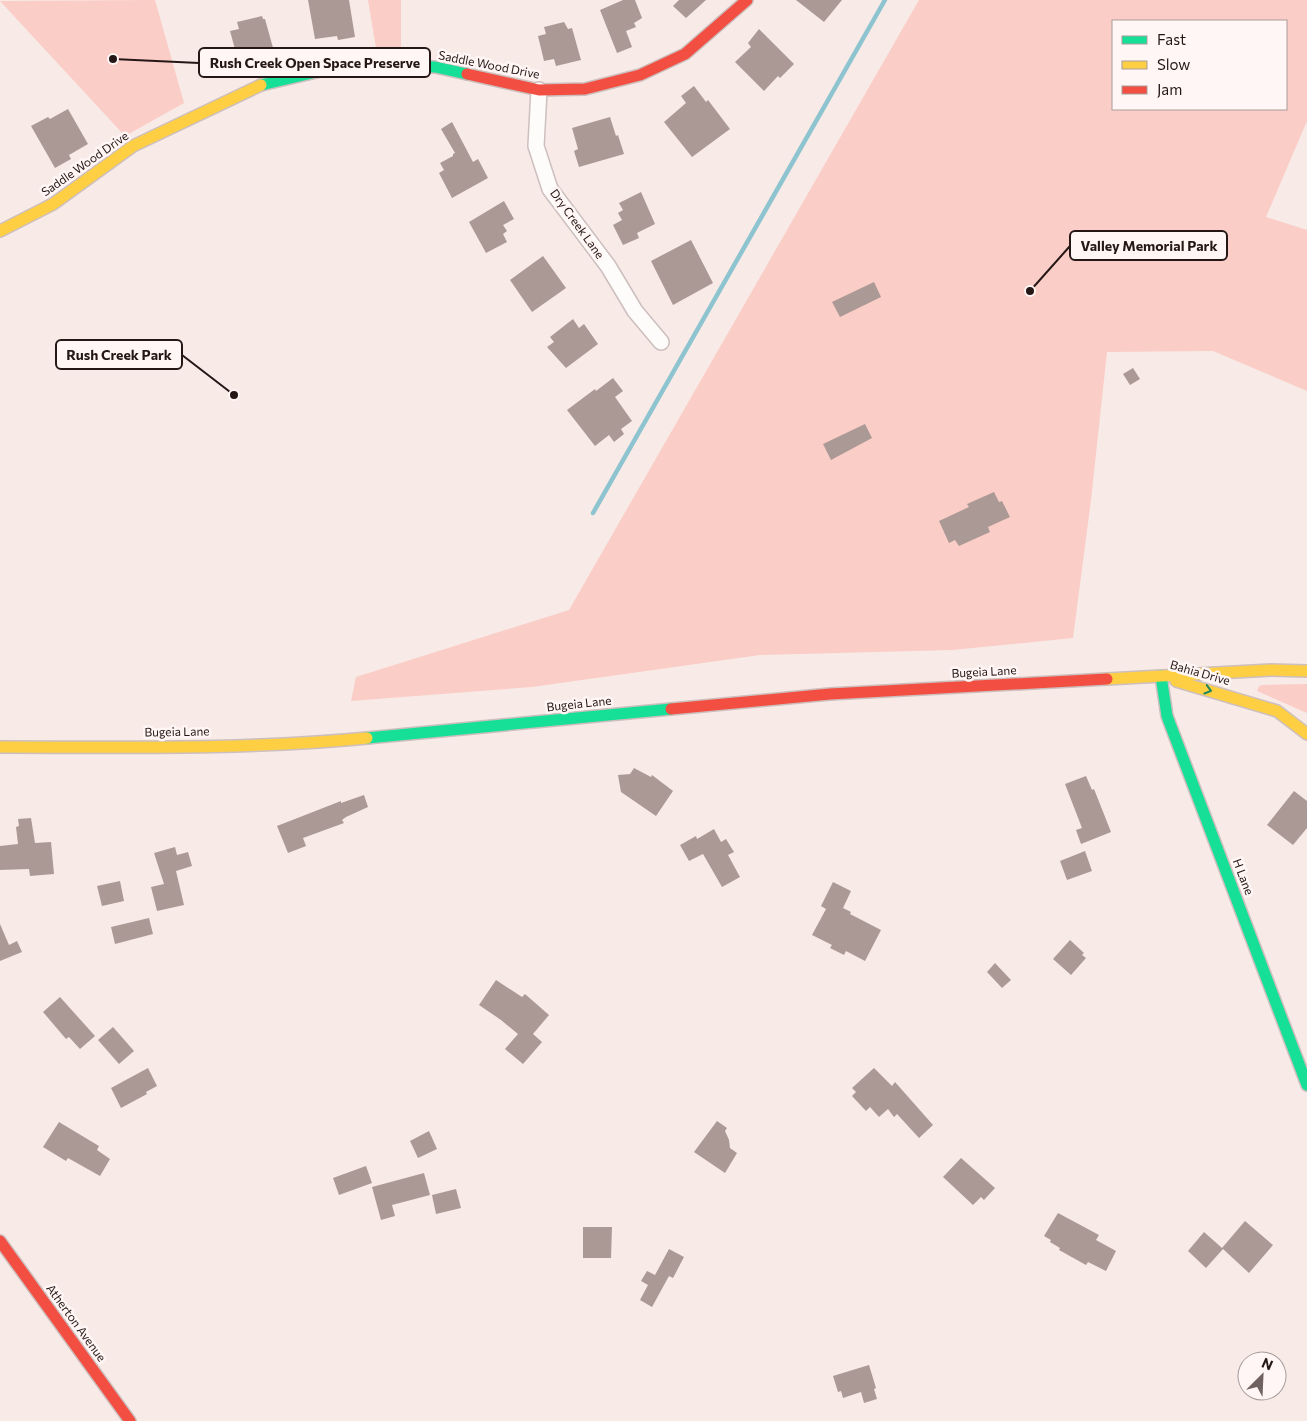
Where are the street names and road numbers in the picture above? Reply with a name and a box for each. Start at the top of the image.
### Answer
street label: Saddle Wood Drive [437,47,541,81]
street label: Saddle Wood Drive [38,128,131,198]
street label: Dry Creek Lane [548,186,608,261]
street label: Bahia Drive [1169,657,1232,687]
street label: Bugeia Lane [951,662,1017,680]
street label: Bugeia Lane [546,693,612,713]
street label: Bugeia Lane [144,723,210,739]
street label: H Lane [1231,857,1257,897]
street label: Atherton Avenue [44,1281,109,1364]

